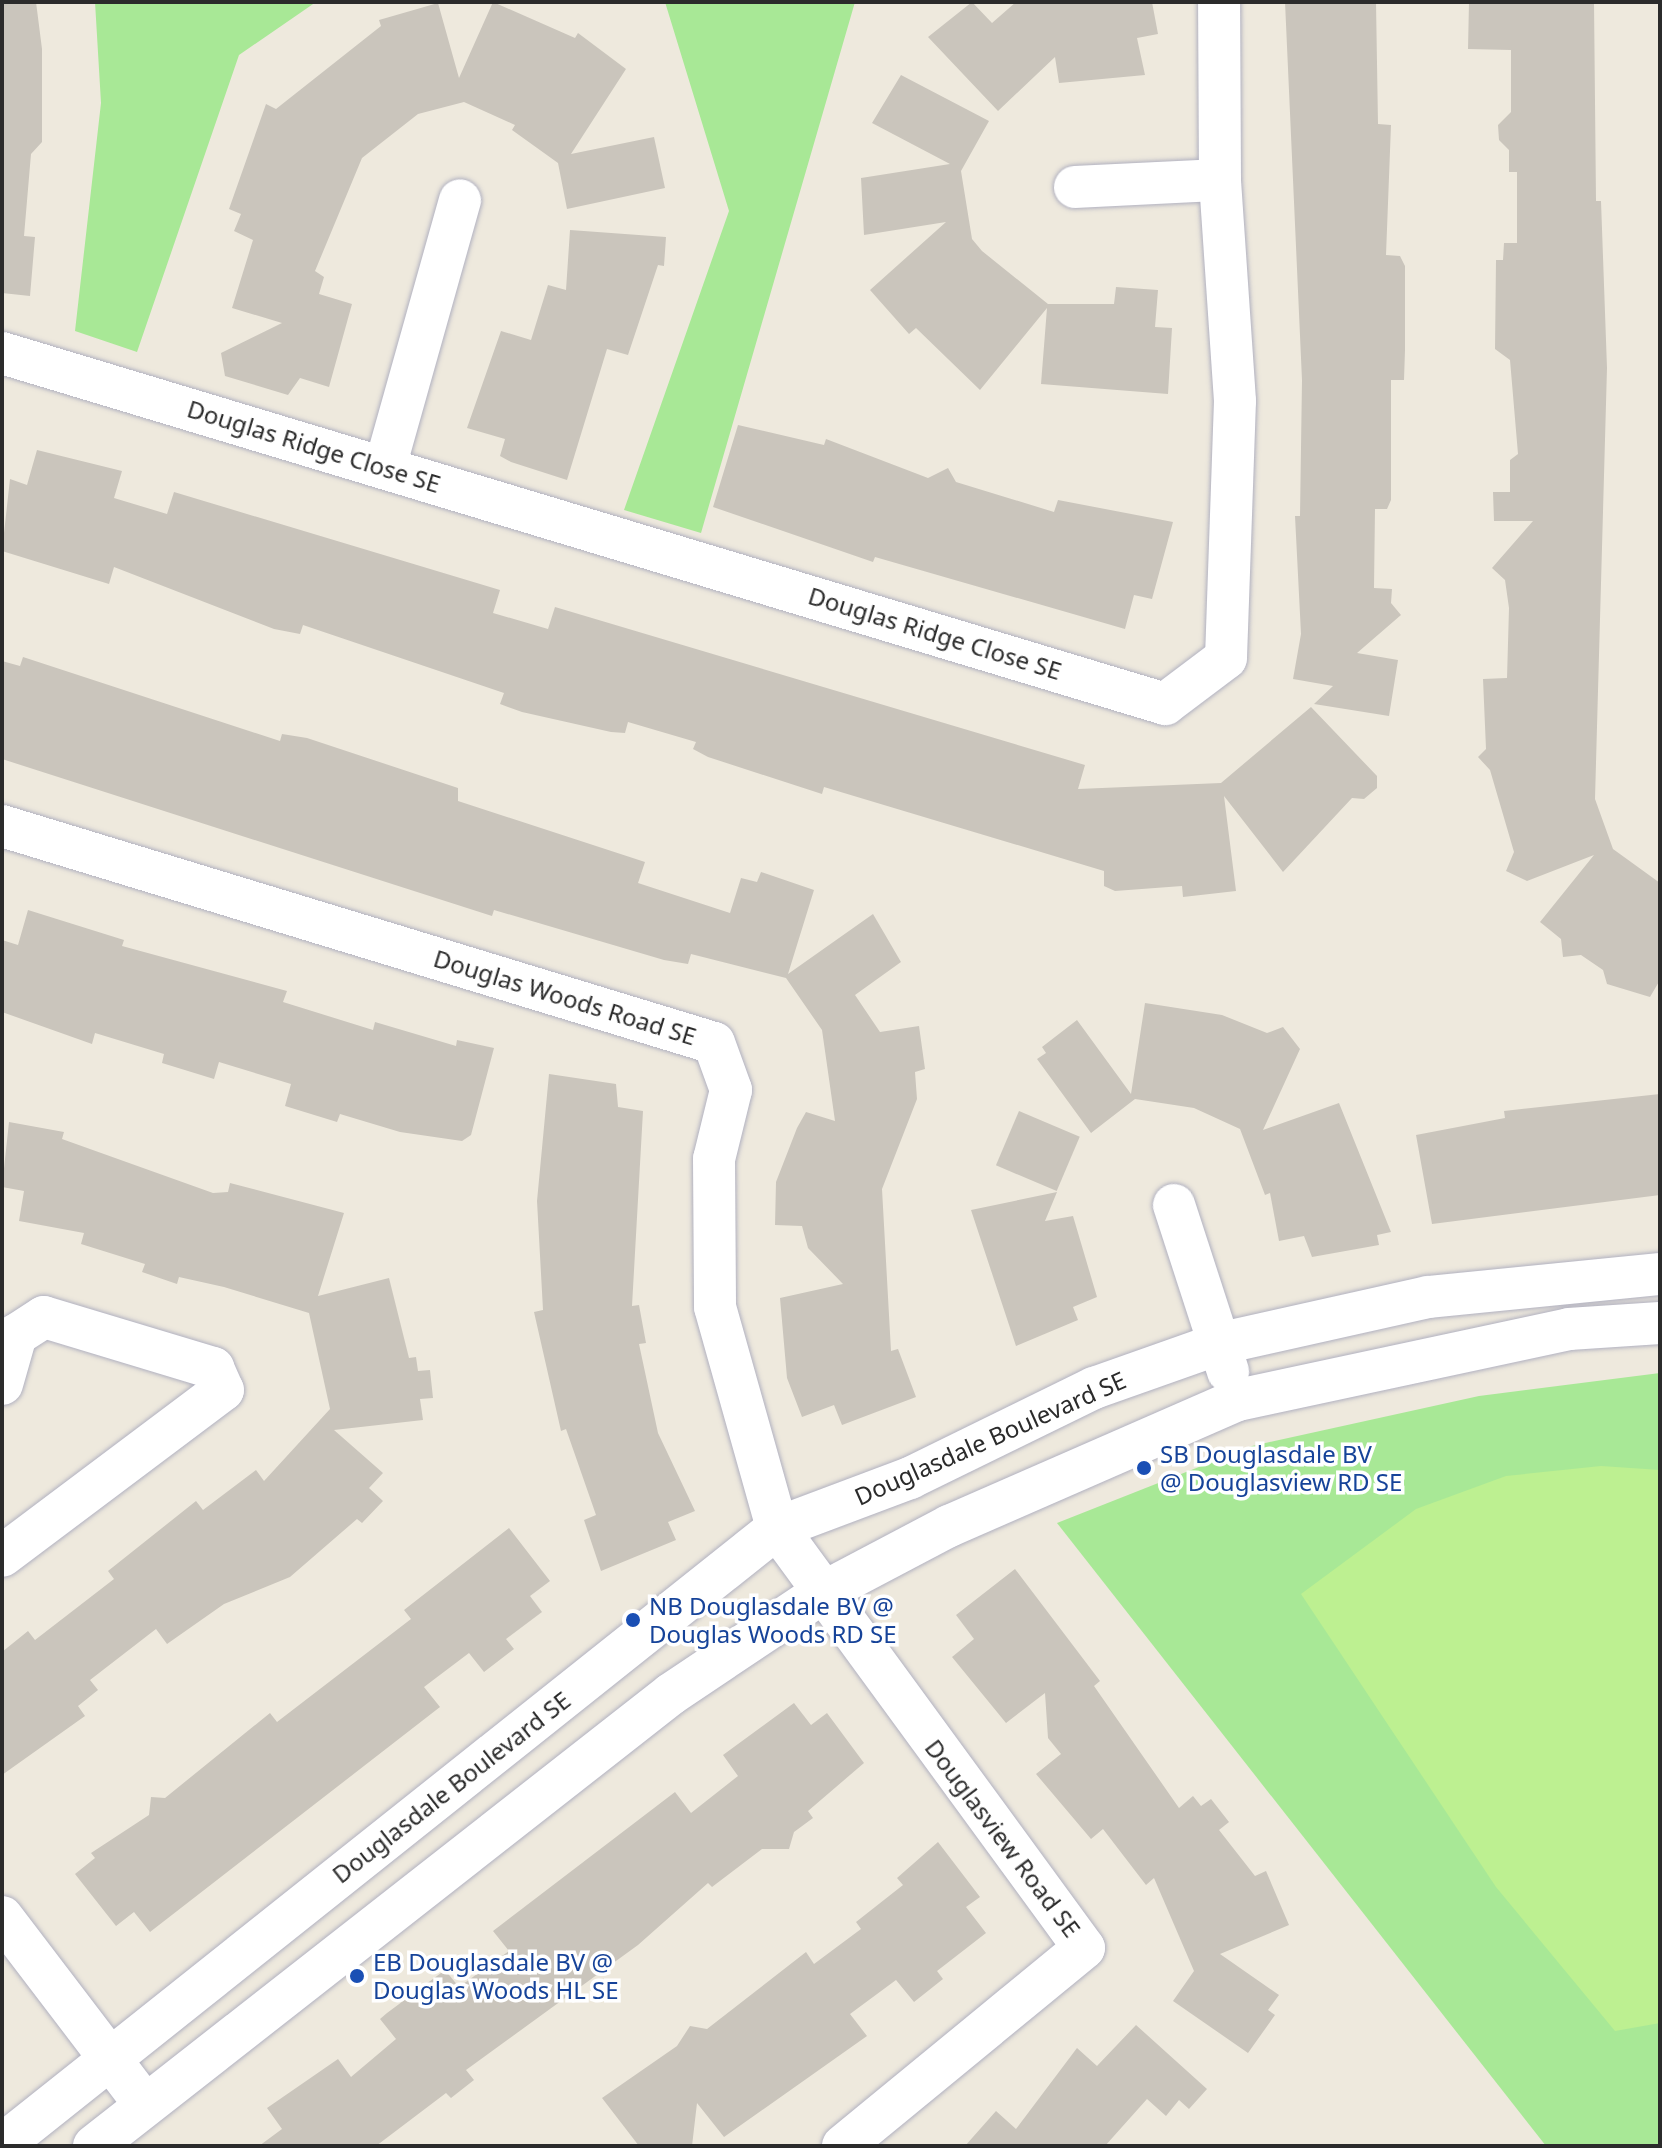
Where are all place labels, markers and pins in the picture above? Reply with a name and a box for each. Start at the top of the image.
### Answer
place label: SB Douglasdale BV @ Douglasview RD SE [1160,1440,1402,1496]
marker: SB Douglasdale BV @ Douglasview RD SE [1135,1459,1153,1477]
place label: NB Douglasdale BV @ Douglas Woods RD SE [649,1592,897,1648]
marker: NB Douglasdale BV @ Douglas Woods RD SE [624,1611,642,1629]
place label: EB Douglasdale BV @ Douglas Woods HL SE [373,1948,619,2004]
marker: EB Douglasdale BV @ Douglas Woods HL SE [348,1967,366,1985]

